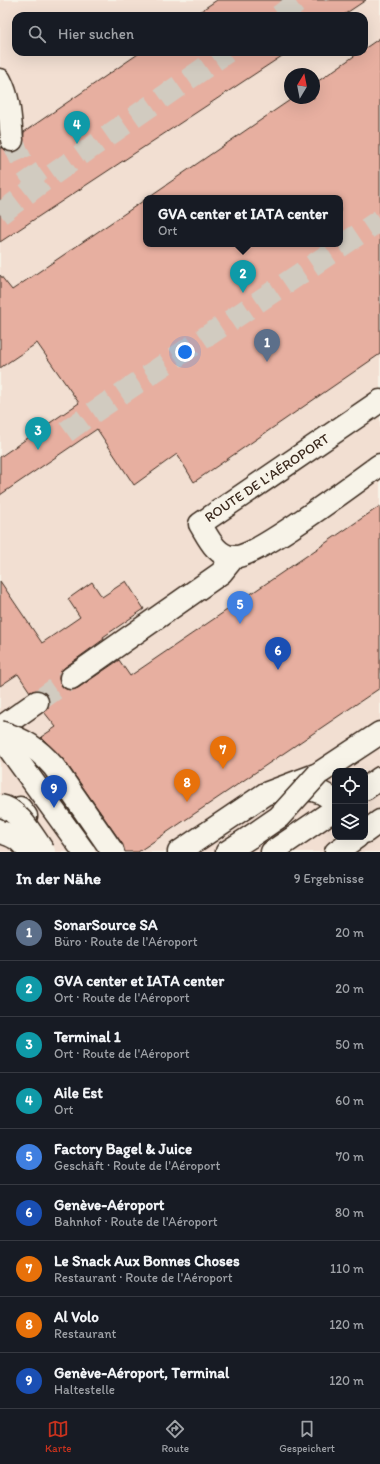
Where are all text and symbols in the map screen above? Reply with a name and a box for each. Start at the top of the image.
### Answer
search box [12,12,368,56]
icon: search [26,23,48,45]
text: Hier suchen [58,25,134,43]
north arrow [284,68,320,104]
pin: 4 [64,111,90,144]
popup [143,195,343,247]
text: GVA center et IATA center [158,205,328,223]
text: Ort [158,223,177,238]
pin: 2 [230,260,256,293]
pin: 1 [254,329,280,362]
your location [175,342,195,362]
pin: 3 [25,417,51,450]
street label: ROUTE DE L'AÉROPORT [201,430,333,526]
pin: 5 [227,591,253,624]
pin: 6 [265,637,291,670]
pin: 7 [210,736,236,769]
map controls [332,768,368,840]
button: locate [332,768,368,804]
pin: 8 [174,769,200,802]
pin: 9 [41,775,67,808]
button: layers [332,804,368,840]
text: In der Nähe [16,868,101,888]
text: 9 Ergebnisse [294,871,364,886]
text: SonarSource SA [54,916,158,934]
text: 1 [26,925,32,940]
text: 20 m [335,925,364,940]
text: Büro · Route de l'Aéroport [54,934,198,949]
text: GVA center et IATA center [54,972,224,990]
text: 2 [26,981,32,996]
text: 20 m [335,981,364,996]
text: Ort · Route de l'Aéroport [54,990,190,1005]
text: Terminal 1 [54,1028,121,1046]
text: 3 [25,1037,33,1052]
text: 50 m [335,1037,364,1052]
text: Ort · Route de l'Aéroport [54,1046,190,1061]
text: Aile Est [54,1084,103,1102]
text: 4 [25,1093,33,1108]
text: 60 m [335,1093,364,1108]
text: Ort [54,1102,73,1117]
text: Factory Bagel & Juice [54,1140,192,1158]
text: 5 [26,1149,32,1164]
text: 70 m [336,1149,364,1164]
text: Geschäft · Route de l'Aéroport [54,1158,220,1173]
text: Genève-Aéroport [54,1196,164,1214]
text: 6 [26,1205,32,1220]
text: 80 m [335,1205,364,1220]
text: Bahnhof · Route de l'Aéroport [54,1214,218,1229]
text: Le Snack Aux Bonnes Choses [54,1252,240,1270]
text: 7 [26,1261,32,1276]
text: 110 m [330,1261,364,1276]
text: Restaurant · Route de l'Aéroport [54,1270,233,1285]
text: Al Volo [54,1308,99,1326]
text: 8 [25,1317,33,1332]
text: 120 m [329,1317,364,1332]
text: Restaurant [54,1326,116,1341]
text: Genève-Aéroport, Terminal [54,1364,229,1382]
text: 9 [26,1373,32,1388]
text: 120 m [329,1373,364,1388]
text: Haltestelle [54,1382,115,1397]
tab: Karte [45,1418,71,1455]
tab: Route [162,1418,189,1455]
tab: Gespeichert [279,1418,335,1455]

